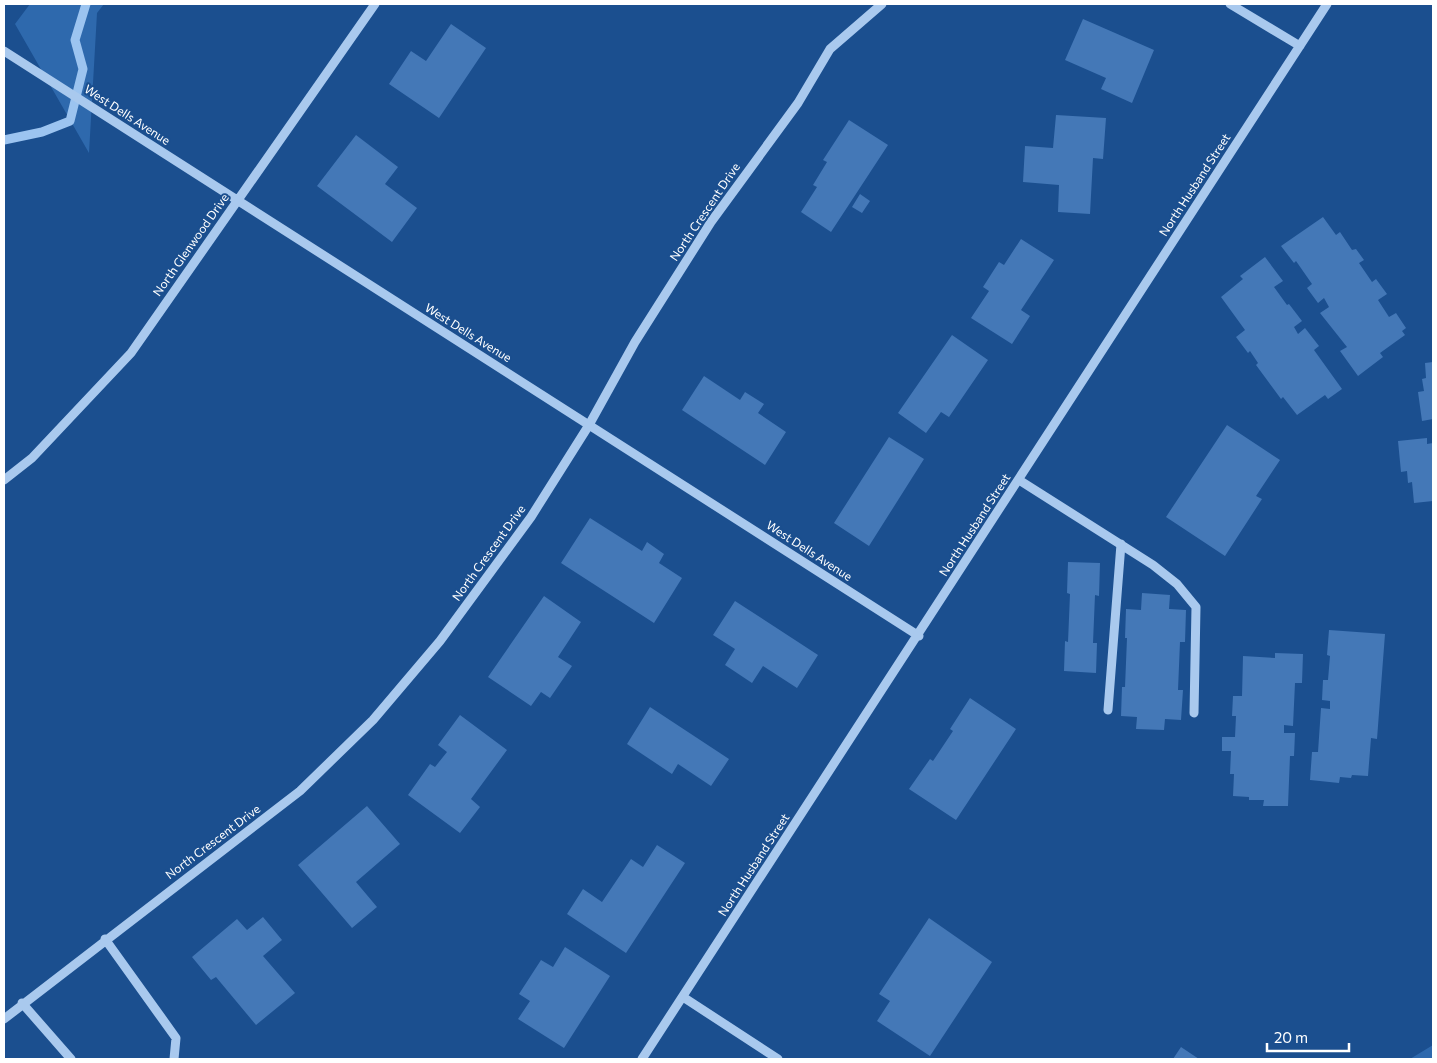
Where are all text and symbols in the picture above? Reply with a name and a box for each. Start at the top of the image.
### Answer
street label: West Dells Avenue [82,81,173,147]
street label: North Husband Street [1156,130,1233,238]
street label: North Crescent Drive [666,160,742,263]
street label: North Glenwood Drive [149,190,231,298]
street label: West Dells Avenue [423,300,514,364]
street label: North Husband Street [936,470,1013,578]
street label: North Crescent Drive [449,502,528,603]
street label: West Dells Avenue [764,517,855,583]
street label: North Crescent Drive [162,801,263,881]
street label: North Husband Street [715,810,792,918]
scale bar [1267,1020,1350,1052]
text: 20 m [1274,1028,1308,1046]

